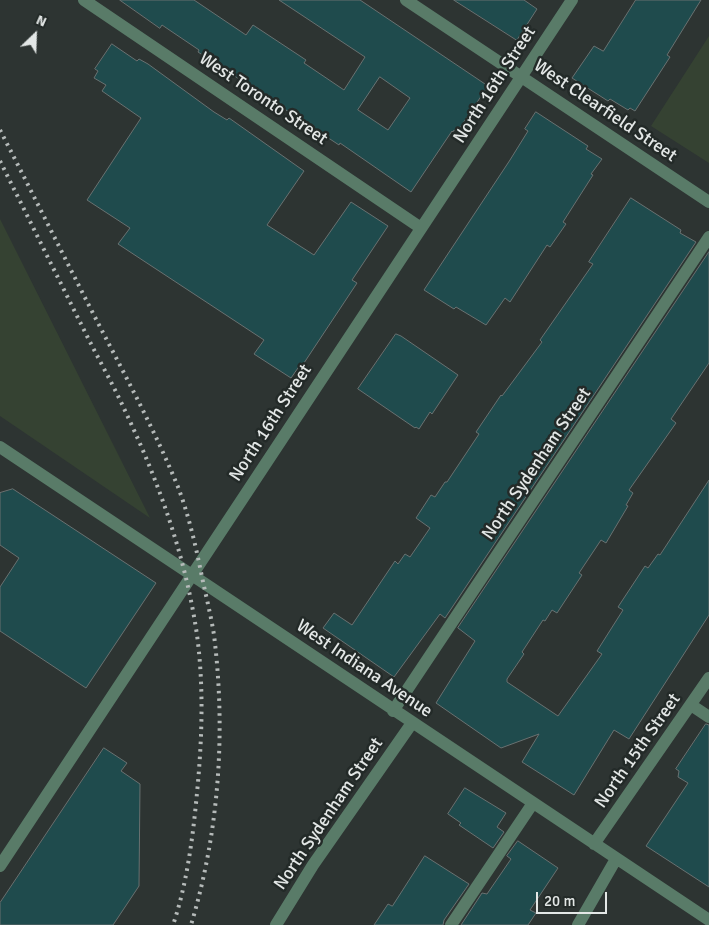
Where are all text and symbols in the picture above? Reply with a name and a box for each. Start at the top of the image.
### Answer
north arrow [10,10,60,60]
text: N [33,11,49,31]
street label: North 16th Street [449,22,541,148]
street label: West Toronto Street [195,48,331,150]
street label: West Clearfield Street [529,55,681,167]
street label: North 16th Street [225,360,317,486]
street label: North Sydenham Street [478,384,596,544]
street label: West Indiana Avenue [292,615,436,723]
street label: North 15th Street [590,689,686,813]
street label: North Sydenham Street [270,734,388,894]
scale bar [539,882,610,914]
text: 20 m [544,892,575,910]

